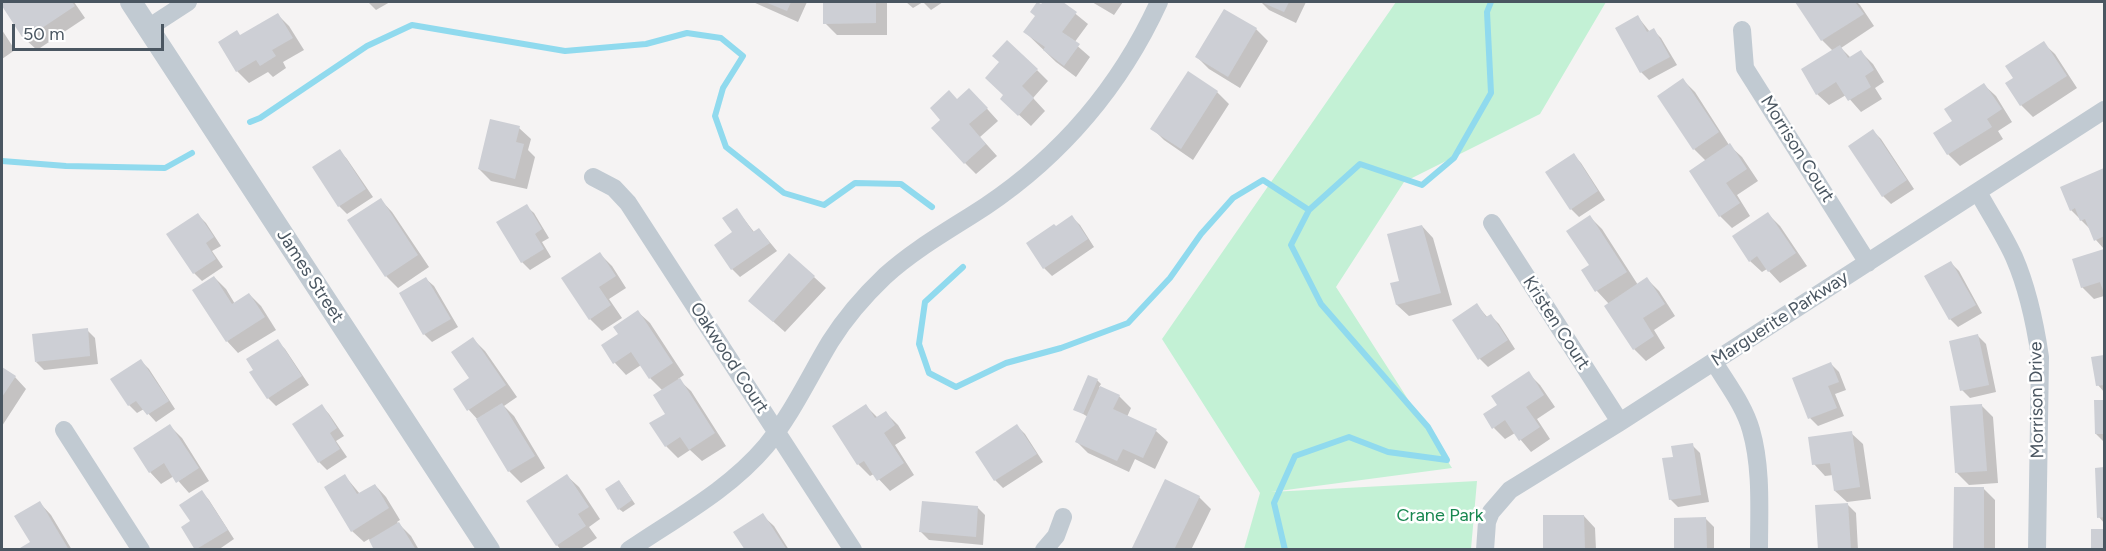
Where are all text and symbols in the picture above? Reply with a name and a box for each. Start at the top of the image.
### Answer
scale bar [15,12,166,50]
text: 50 m [23,23,65,45]
street label: Morrison Court [1756,92,1838,206]
street label: James Street [272,225,348,327]
street label: Marguerite Parkway [1707,267,1853,371]
street label: Kristen Court [1518,272,1594,374]
street label: Oakwood Court [685,298,773,418]
street label: Morrison Drive [2025,341,2049,459]
park label: Crane Park [1397,505,1483,527]

